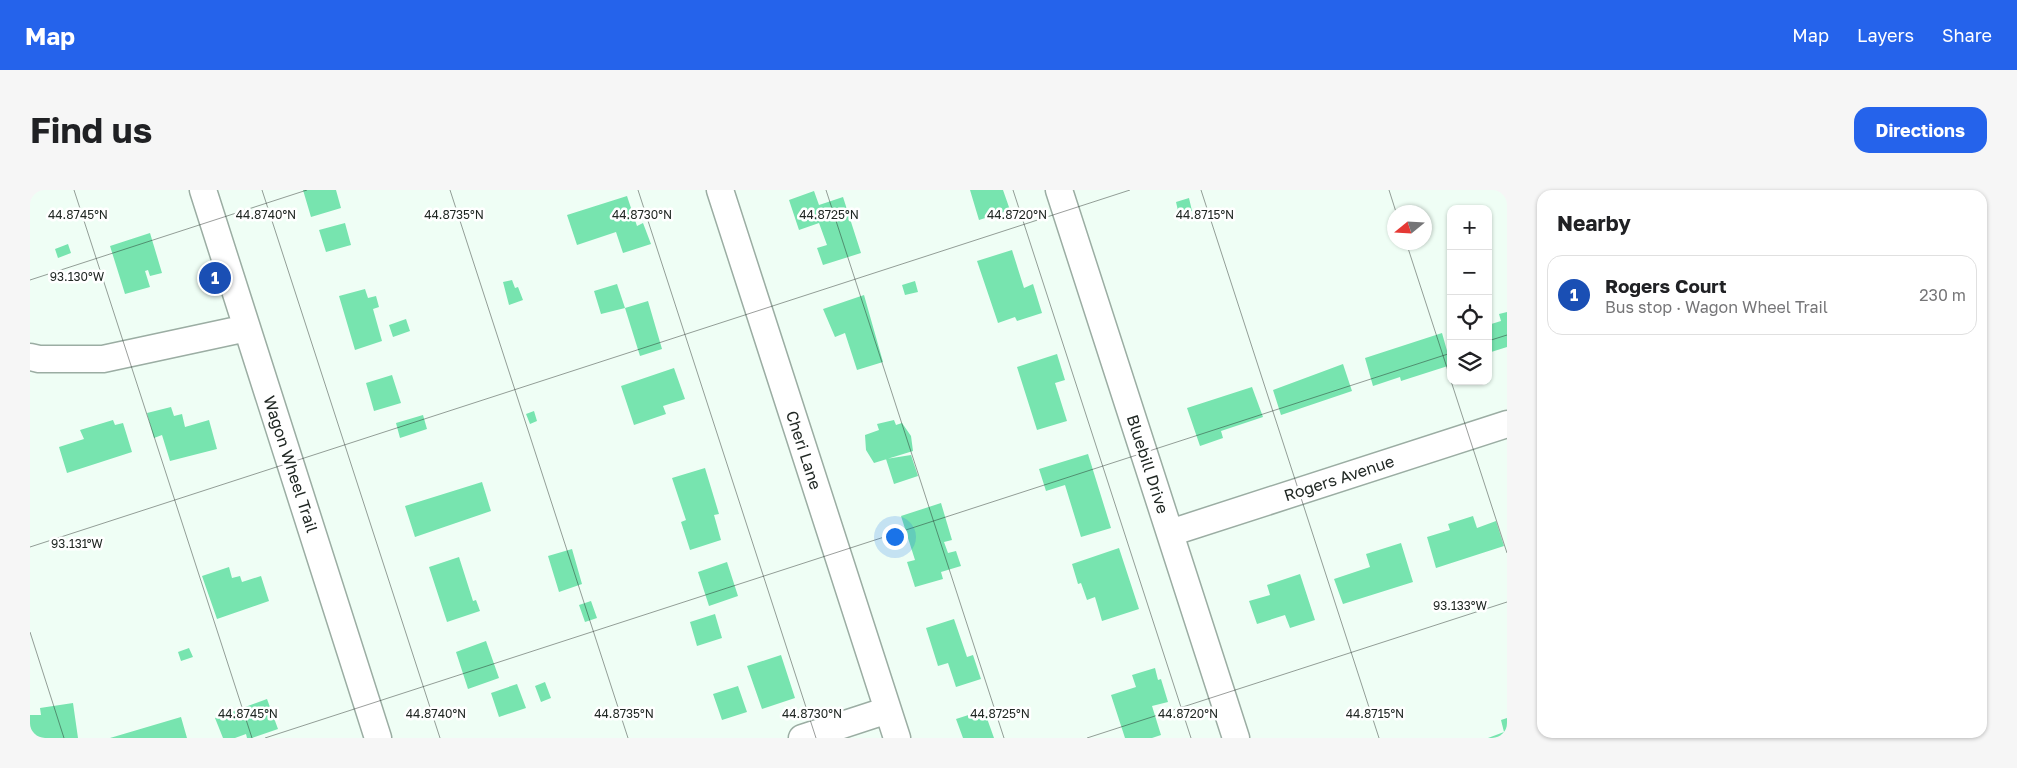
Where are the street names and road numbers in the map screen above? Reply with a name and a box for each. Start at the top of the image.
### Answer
street label: Wagon Wheel Trail [259,393,323,535]
street label: Cheri Lane [782,408,826,492]
street label: Bluebill Drive [1123,412,1173,516]
street label: Rogers Avenue [1281,451,1397,505]

